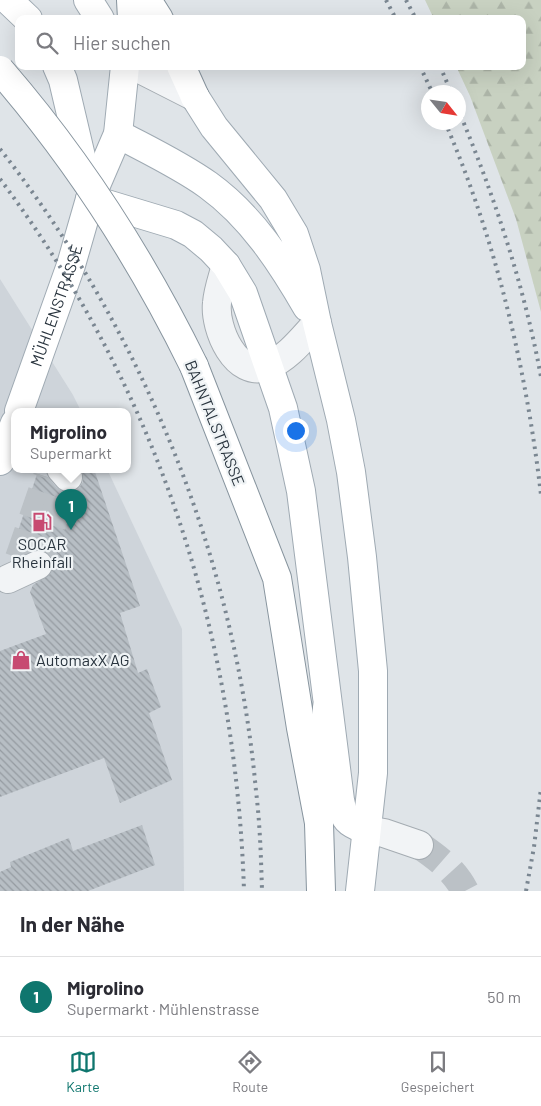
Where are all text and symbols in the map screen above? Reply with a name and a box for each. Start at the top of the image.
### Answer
search box [15,15,526,70]
icon: search [33,29,61,57]
text: Hier suchen [73,31,171,54]
north arrow [421,85,466,130]
street label: MÜHLENSTRASSE [26,242,85,369]
street label: BAHNTALSTRASSE [182,357,249,488]
popup [11,408,131,473]
your location [283,418,309,444]
text: Migrolino [30,420,107,443]
text: Supermarkt [30,443,112,462]
pin: 1 [55,489,87,530]
fuel station icon: SOCAR Rheinfall [31,511,53,533]
place label: SOCAR Rheinfall [12,534,72,571]
shop icon: AutomaxX AG [10,649,32,671]
place label: AutomaxX AG [36,650,130,669]
text: In der Nähe [20,911,125,936]
text: Migrolino [67,976,144,999]
text: 1 [33,987,39,1006]
text: 50 m [487,987,521,1006]
text: Supermarkt · Mühlenstrasse [67,999,260,1018]
tab: Karte [66,1048,100,1095]
tab: Route [232,1048,268,1095]
tab: Gespeichert [401,1048,475,1095]

